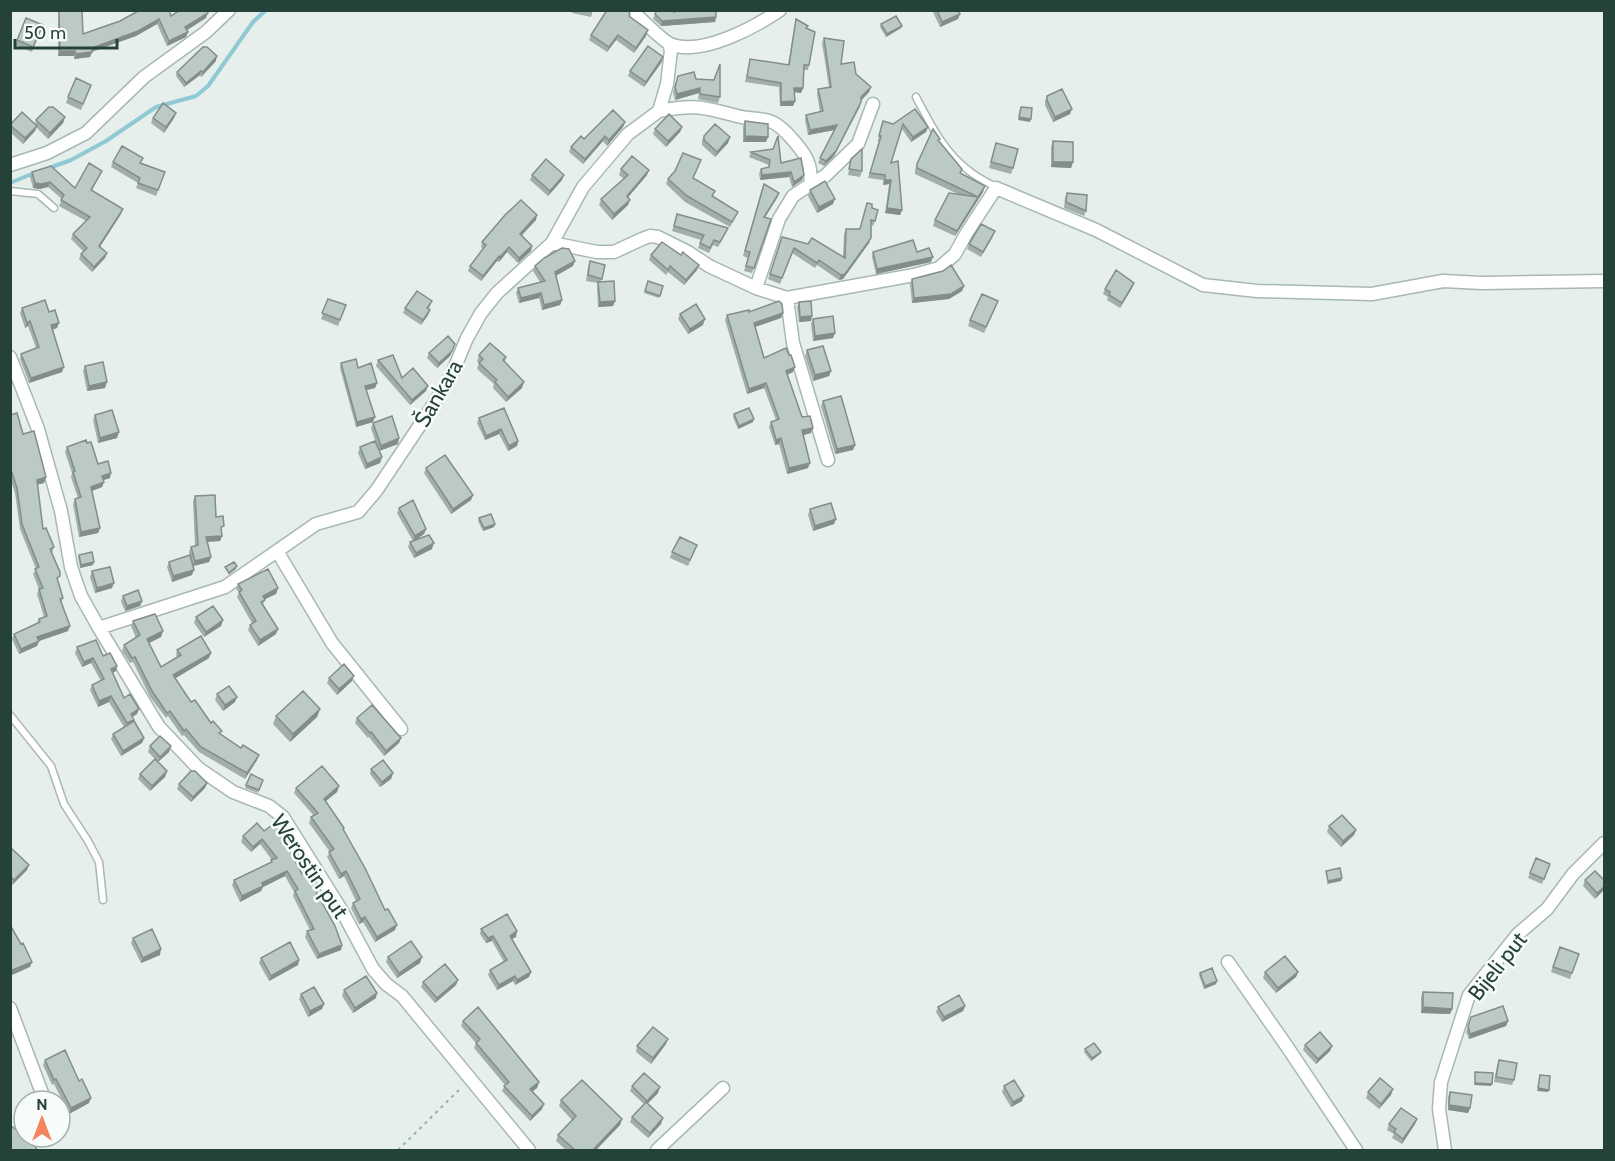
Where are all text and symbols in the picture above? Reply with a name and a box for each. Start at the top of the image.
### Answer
scale bar [15,12,117,50]
text: 50 m [24,22,66,44]
street label: Šankara [408,354,469,432]
street label: Werostin put [265,809,355,924]
street label: Bijeli put [1462,926,1533,1006]
north arrow [12,1089,72,1149]
text: N [36,1095,48,1114]

